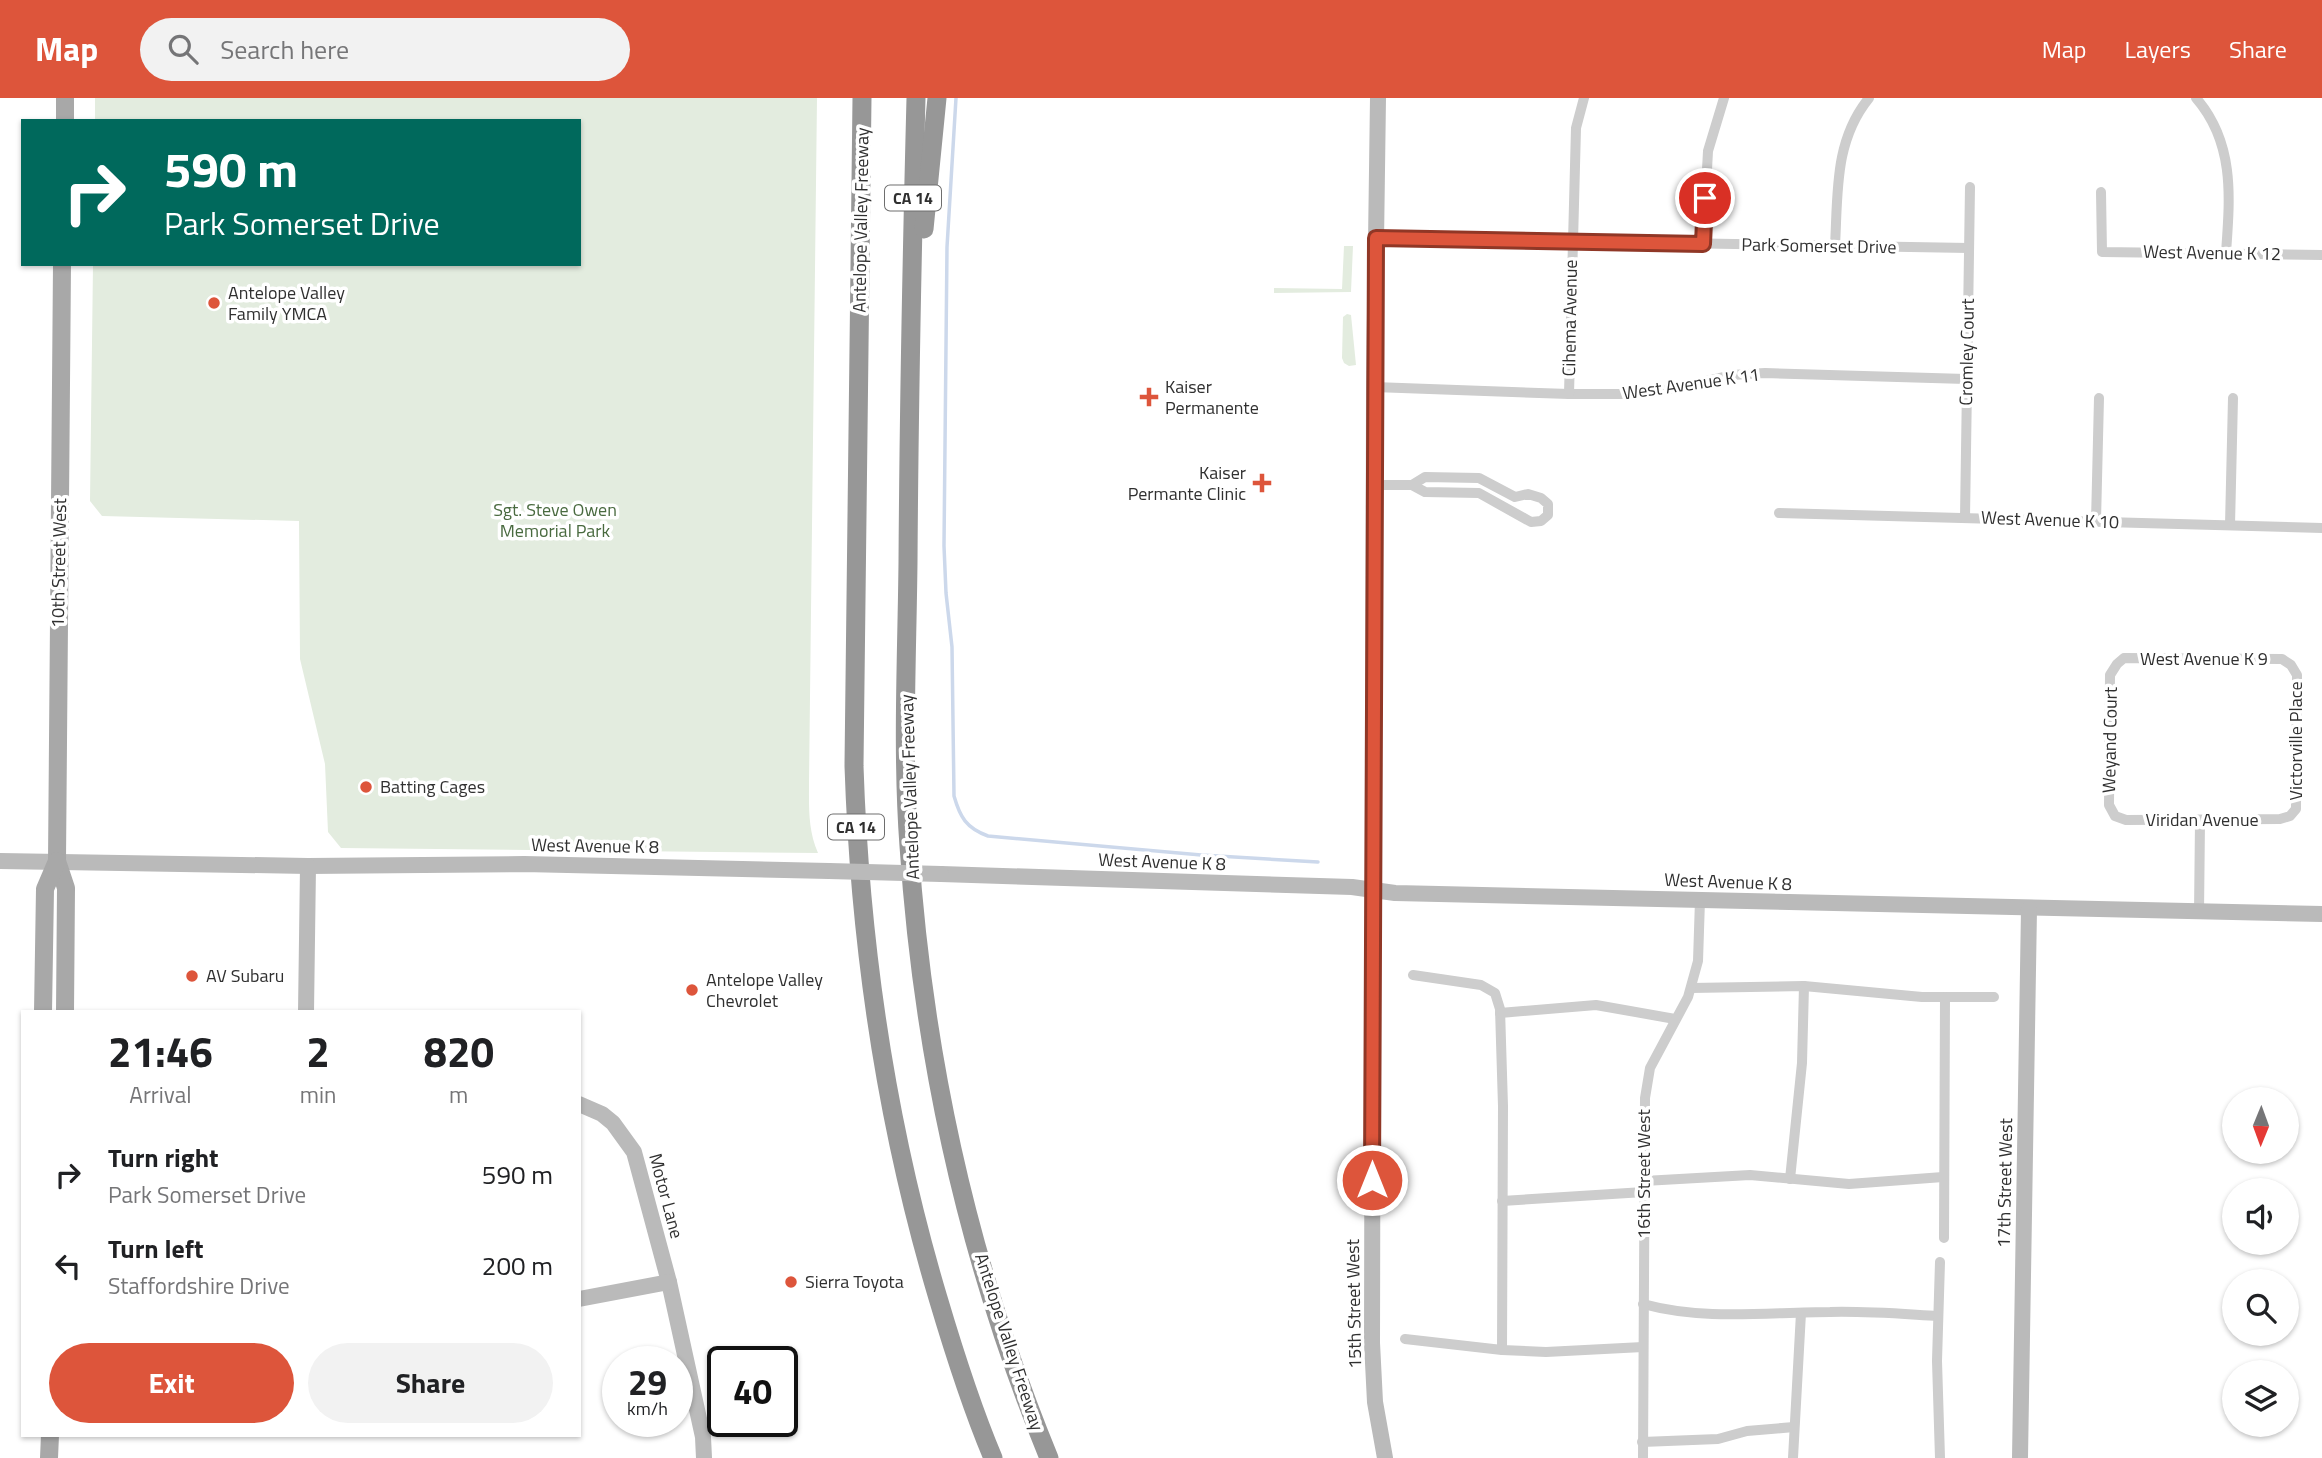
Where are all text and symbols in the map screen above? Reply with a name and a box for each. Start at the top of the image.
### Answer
search box [140,18,630,81]
text: Map [35,24,98,74]
icon: search [164,30,202,68]
text: Search here [220,30,349,69]
text: Map [2042,31,2087,67]
text: Layers [2125,31,2191,67]
text: Share [2229,31,2287,67]
street label: Antelope Valley Freeway [845,127,876,313]
text: 590 m [164,131,298,206]
icon: right [49,147,140,238]
pin [1675,168,1735,228]
icon: arrive [1686,179,1724,217]
road number: CA 14 [885,186,941,211]
text: Park Somerset Drive [164,199,440,247]
street label: Park Somerset Drive [1741,231,1897,260]
street label: West Avenue K 12 [2143,238,2281,267]
street label: Cihema Avenue [1555,259,1584,377]
place label: Antelope Valley Family YMCA [228,279,345,327]
marker: Antelope Valley Family YMCA [206,295,222,311]
street label: Cromley Court [1952,297,1981,406]
street label: West Avenue K 11 [1621,361,1761,406]
place label: Kaiser Permanente [1165,373,1259,421]
marker: Kaiser Permanente [1139,387,1159,407]
place label: Kaiser Permante Clinic [1128,459,1246,507]
marker: Kaiser Permante Clinic [1252,473,1272,493]
park label: Sgt. Steve Owen Memorial Park [493,496,617,544]
street label: 10th Street West [44,497,73,628]
street label: West Avenue K 10 [1981,504,2119,535]
street label: West Avenue K 9 [2140,645,2268,672]
street label: Victorville Place [2282,682,2309,800]
street label: Weyand Court [2095,686,2124,793]
street label: Antelope Valley Freeway [893,694,926,880]
place label: Batting Cages [380,773,485,800]
marker: Batting Cages [358,779,374,795]
street label: Viridan Avenue [2145,806,2259,833]
road number: CA 14 [828,814,884,840]
street label: West Avenue K 8 [531,831,659,860]
street label: West Avenue K 8 [1098,846,1226,877]
street label: West Avenue K 8 [1664,866,1792,897]
place label: AV Subaru [206,962,284,989]
place label: Antelope Valley Chevrolet [706,966,823,1014]
marker: AV Subaru [184,968,200,984]
marker: Antelope Valley Chevrolet [684,982,700,998]
text: 21:46 [108,1019,213,1083]
text: 2 [306,1019,330,1083]
text: 820 [423,1019,494,1083]
text: Arrival [129,1077,192,1112]
text: min [300,1077,336,1112]
text: m [449,1077,468,1112]
north arrow [2222,1087,2300,1164]
map controls [2222,1087,2299,1437]
street label: 16th Street West [1630,1108,1657,1239]
street label: 17th Street West [1990,1117,2019,1248]
text: Turn right [108,1138,219,1177]
position arrow [1335,1143,1409,1217]
street label: Motor Lane [642,1150,691,1241]
text: 590 m [482,1155,553,1194]
icon: right [49,1156,87,1194]
text: Park Somerset Drive [108,1177,306,1212]
button: sound [2222,1178,2299,1255]
text: Turn left [108,1229,203,1268]
street label: 15th Street West [1339,1238,1368,1369]
text: 200 m [482,1246,553,1285]
icon: left [49,1247,87,1285]
street label: Antelope Valley Freeway [968,1250,1051,1434]
text: Staffordshire Drive [108,1268,290,1303]
place label: Sierra Toyota [805,1268,904,1295]
button: search [2222,1269,2299,1346]
marker: Sierra Toyota [783,1274,799,1290]
button: Exit [49,1343,294,1423]
button: Share [308,1343,553,1423]
speed limit sign: 40 [707,1346,798,1437]
text: 29 [628,1355,667,1409]
button: layers [2222,1360,2299,1437]
text: km/h [627,1395,668,1422]

